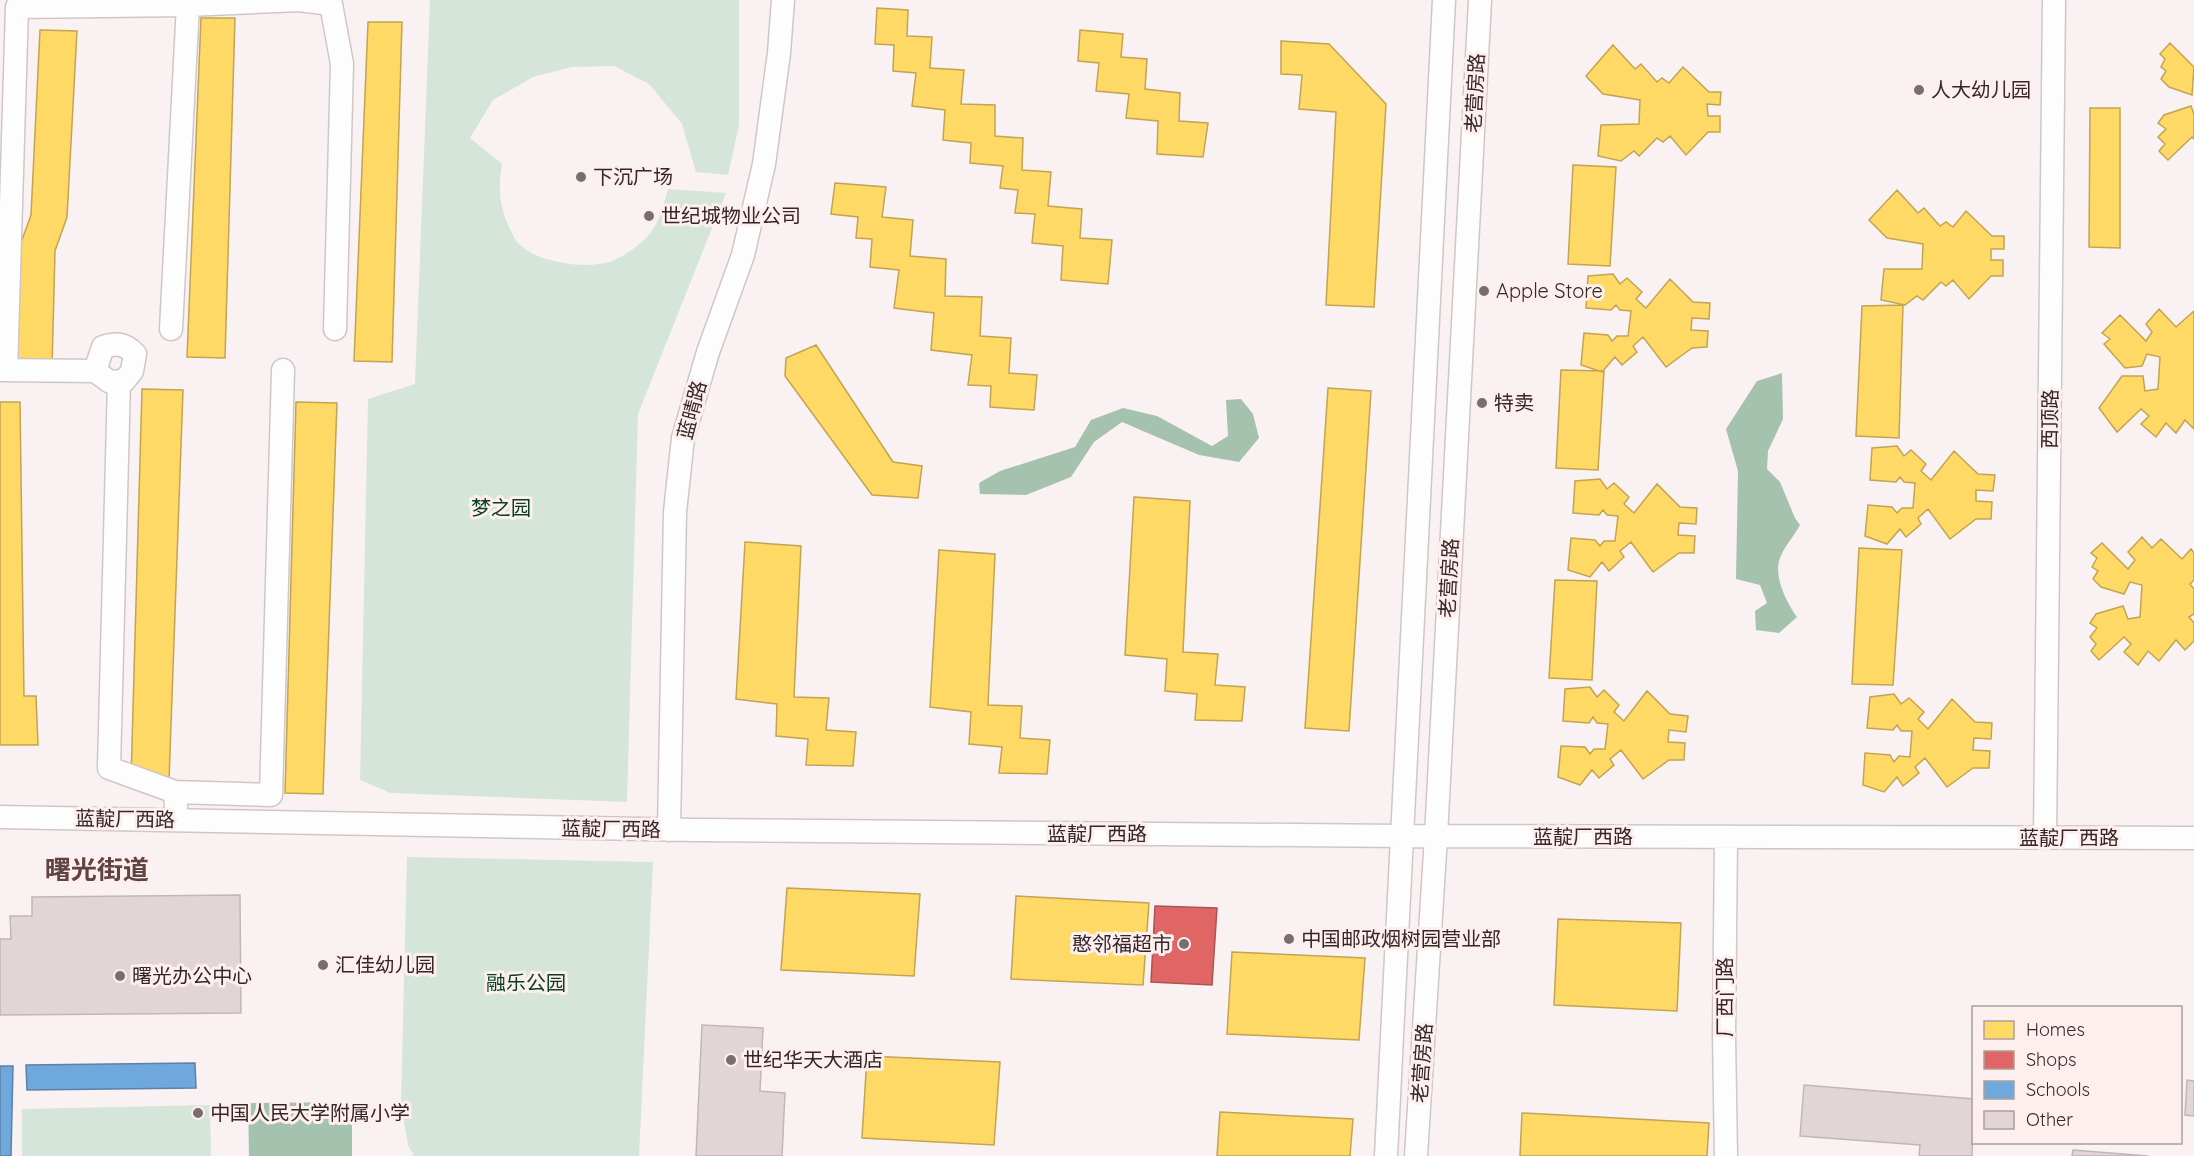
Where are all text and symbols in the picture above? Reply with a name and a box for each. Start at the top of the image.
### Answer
street label: 老营房路 [1460,52,1489,134]
place label: 人大幼儿园 [1931,77,2031,102]
marker: 人大幼儿园 [1912,83,1926,97]
place label: 下沉广场 [593,164,673,189]
marker: 下沉广场 [574,170,588,184]
place label: 世纪城物业公司 [661,203,801,228]
marker: 世纪城物业公司 [642,209,656,223]
place label: Apple Store [1496,278,1603,303]
marker: Apple Store [1477,284,1491,298]
street label: 蓝晴路 [672,378,711,442]
street label: 西顶路 [2036,389,2063,449]
place label: 特卖 [1494,390,1534,415]
marker: 特卖 [1475,396,1489,410]
park label: 梦之园 [471,495,531,520]
street label: 老营房路 [1434,537,1463,619]
street label: 蓝靛厂西路 [75,805,175,832]
street label: 蓝靛厂西路 [561,815,661,842]
street label: 蓝靛厂西路 [1047,821,1147,846]
street label: 蓝靛厂西路 [1533,824,1633,849]
street label: 蓝靛厂西路 [2019,825,2119,850]
district label: 曙光街道 [45,853,149,886]
place label: 中国邮政烟树园营业部 [1301,926,1501,951]
place label: 憨邻福超市 [1072,931,1172,956]
marker: 中国邮政烟树园营业部 [1282,932,1296,946]
marker: 憨邻福超市 [1177,937,1191,951]
place label: 汇佳幼儿园 [335,952,435,977]
street label: 厂西门路 [1712,957,1737,1037]
marker: 汇佳幼儿园 [316,958,330,972]
place label: 曙光办公中心 [132,963,252,988]
marker: 曙光办公中心 [113,969,127,983]
park label: 融乐公园 [486,970,566,995]
legend [1972,1006,2182,1144]
text: Homes [2026,1018,2085,1041]
street label: 老营房路 [1406,1022,1437,1104]
place label: 世纪华天大酒店 [743,1047,883,1072]
text: Shops [2026,1048,2077,1071]
marker: 世纪华天大酒店 [724,1053,738,1067]
text: Schools [2026,1078,2090,1101]
place label: 中国人民大学附属小学 [210,1100,410,1125]
marker: 中国人民大学附属小学 [191,1106,205,1120]
text: Other [2026,1108,2073,1131]

